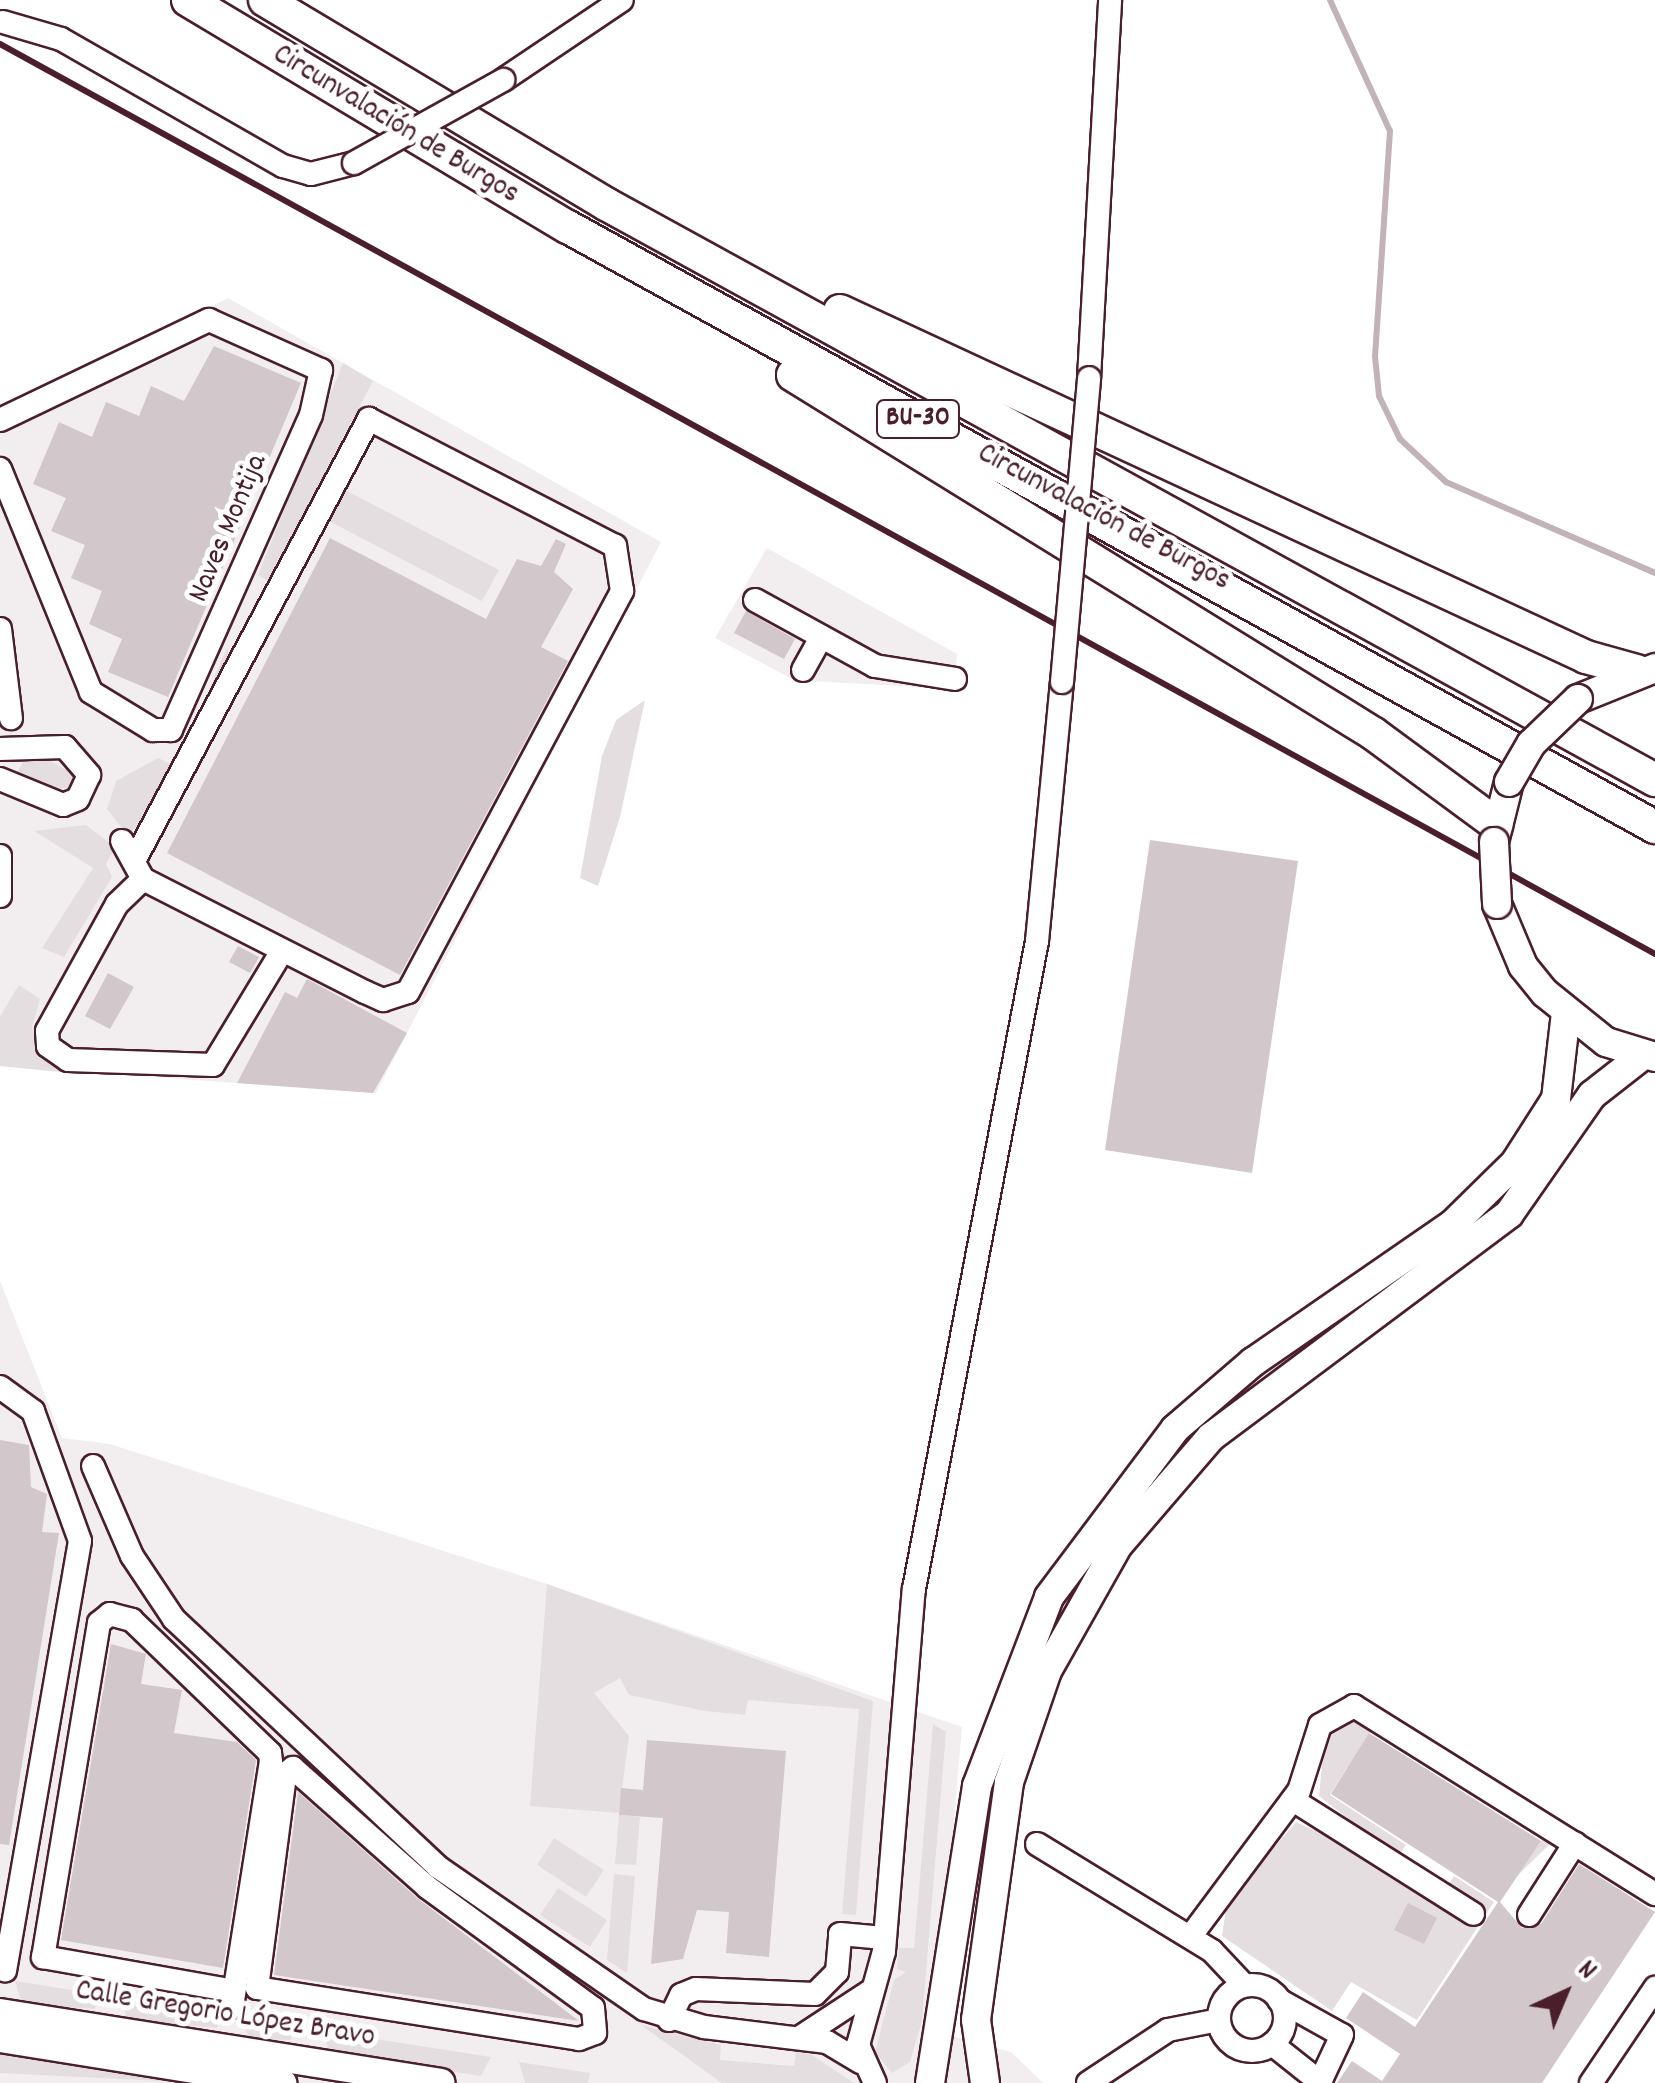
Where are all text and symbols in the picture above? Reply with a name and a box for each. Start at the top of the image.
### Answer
street label: Circunvalación de Burgos [265,38,525,214]
road number: BU-30 [876,396,960,442]
street label: Circunvalación de Burgos [970,437,1236,601]
street label: Naves Montija [183,450,277,608]
north arrow [1515,1943,1615,2043]
text: N [1567,1952,1605,1991]
street label: Calle Gregorio López Bravo [73,1975,377,2057]

